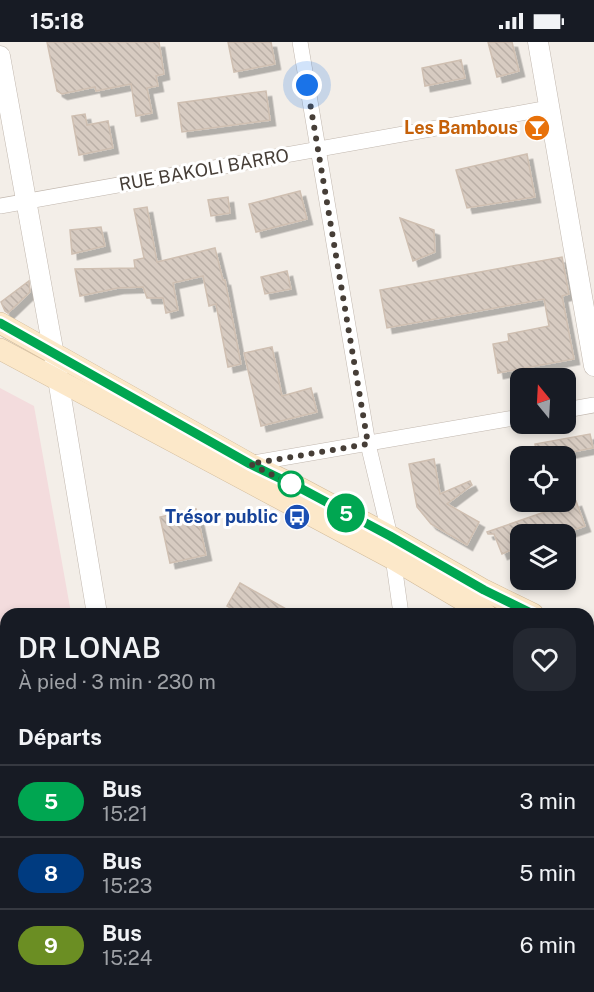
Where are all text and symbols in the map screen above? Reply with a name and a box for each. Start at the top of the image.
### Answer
text: 15:18 [30,8,84,34]
your location [292,70,322,100]
bar icon: Les Bambous [522,113,552,143]
place label: Les Bambous [404,117,518,138]
street label: RUE BAKOLI BARRO [117,144,291,195]
north arrow [510,368,576,434]
map controls [510,368,576,590]
button: locate [510,446,576,512]
unlabelled marker [278,471,304,497]
line badge: 5 [326,494,366,532]
text: 5 [339,501,353,526]
bus stop icon: Trésor public [282,502,312,532]
place label: Trésor public [165,506,278,527]
button: layers [510,524,576,590]
button: heart [513,628,576,691]
text: DR LONAB [18,631,161,664]
text: À pied · 3 min · 230 m [18,670,216,694]
text: Départs [18,724,102,750]
text: Bus [102,776,142,802]
text: 3 min [519,788,576,814]
text: 5 [44,789,58,814]
text: 15:21 [102,802,148,826]
text: Bus [102,848,142,874]
text: 5 min [519,860,576,886]
text: 8 [44,861,58,886]
text: 15:23 [102,874,152,898]
text: Bus [102,920,142,946]
text: 6 min [520,932,576,958]
text: 9 [44,933,58,958]
text: 15:24 [102,946,152,970]

